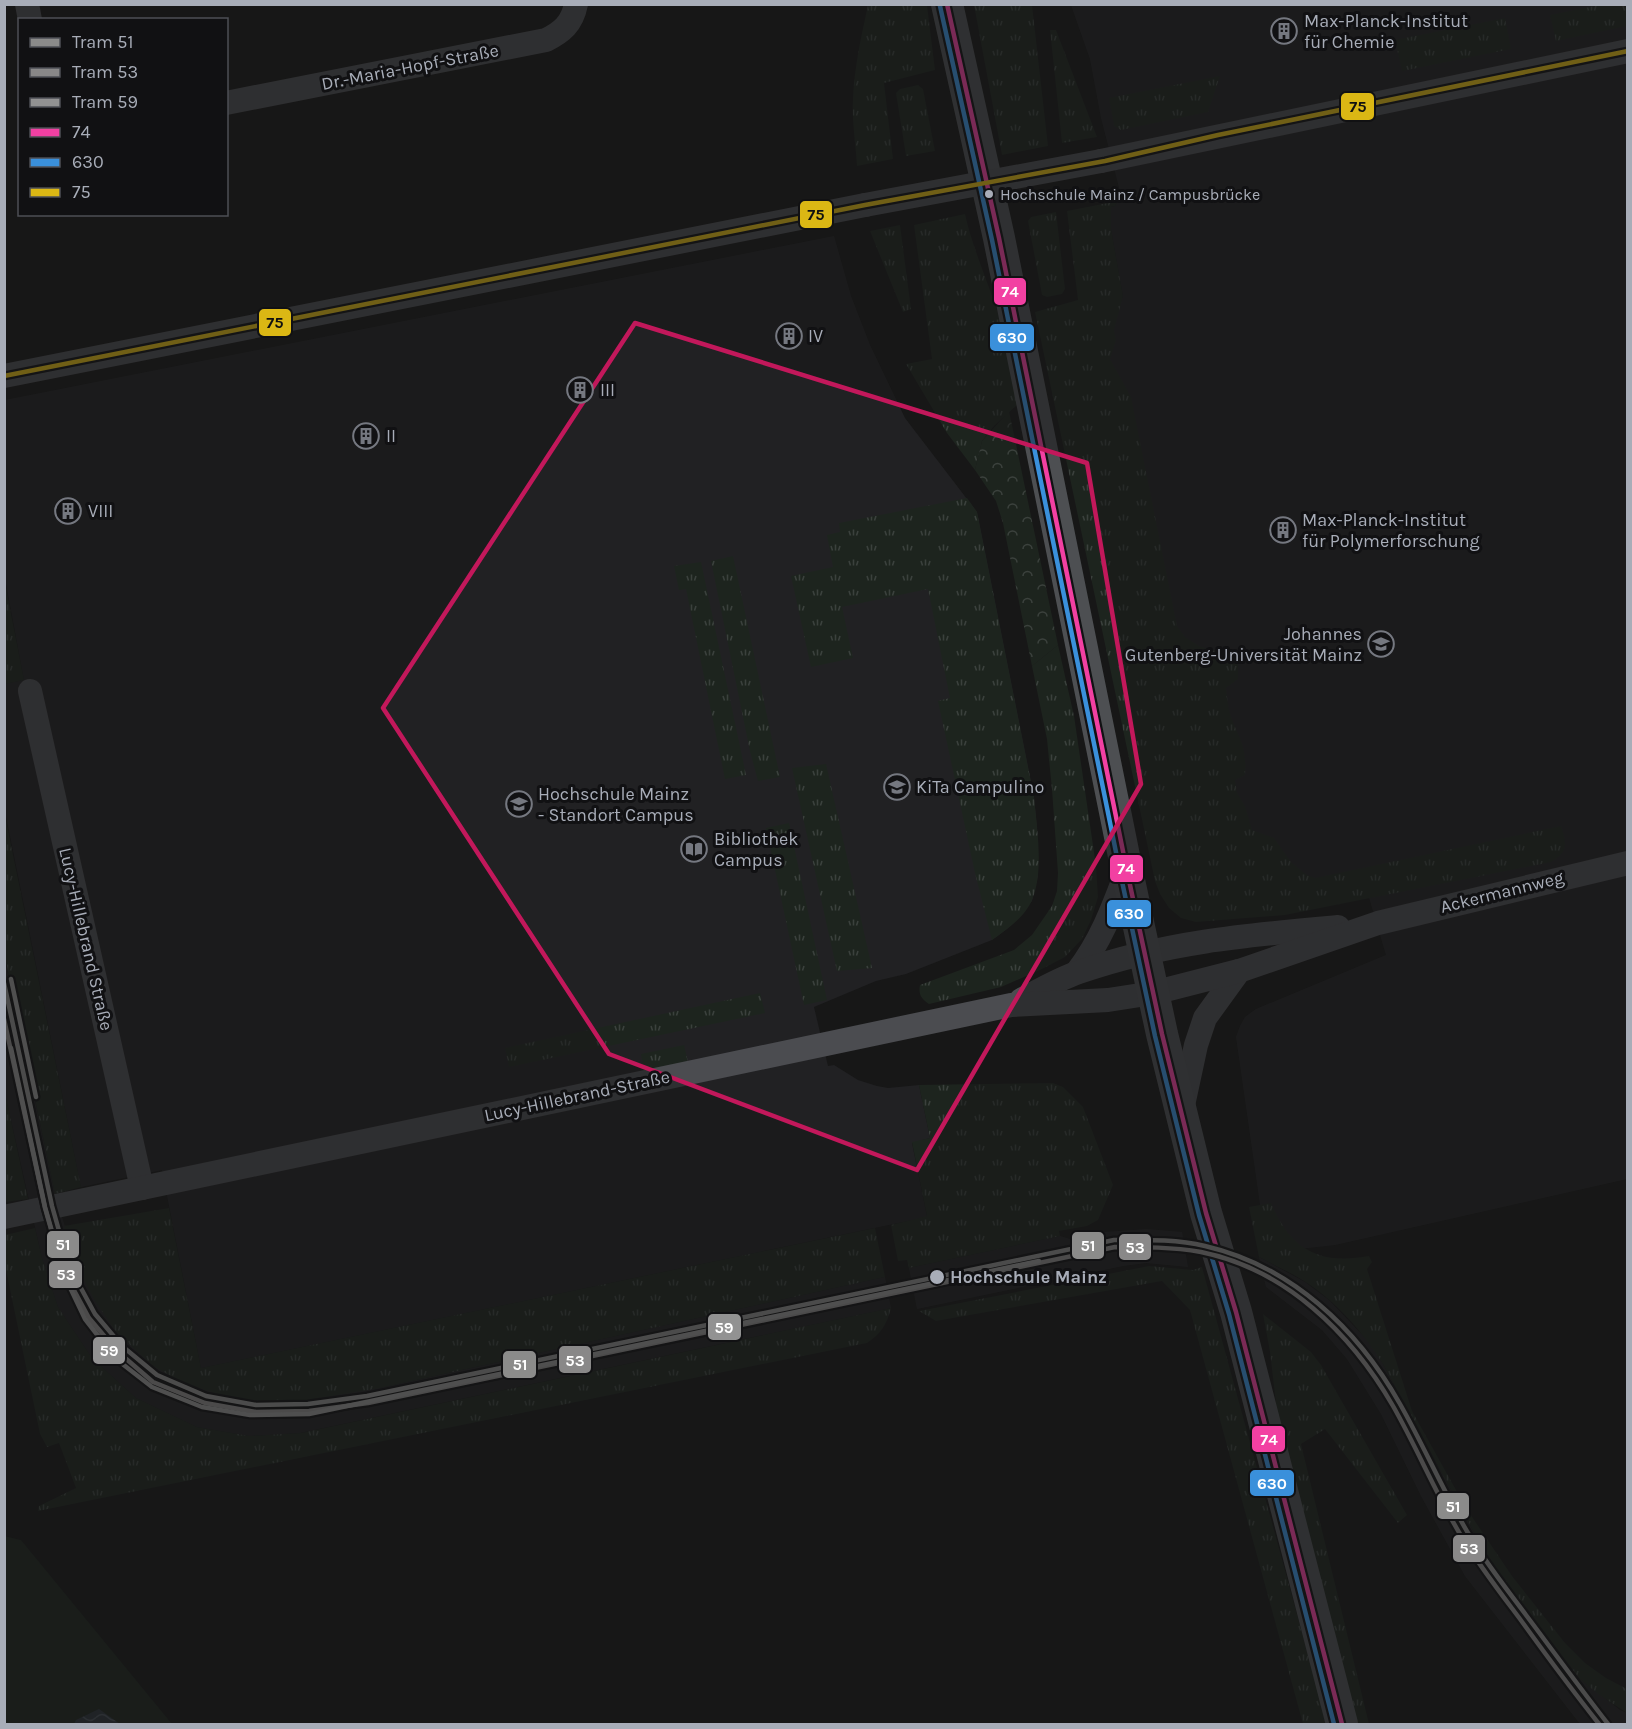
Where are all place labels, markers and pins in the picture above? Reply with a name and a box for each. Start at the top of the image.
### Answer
place label: Max-Planck-Institut für Chemie [1304,10,1468,53]
building icon: Max-Planck-Institut für Chemie [1269,16,1299,46]
place label: Hochschule Mainz / Campusbrücke [1000,185,1260,204]
marker: Hochschule Mainz / Campusbrücke [983,188,995,200]
building icon: IV [774,321,804,351]
place label: IV [808,325,823,347]
building icon: III [565,375,595,405]
place label: III [600,379,615,401]
building icon: II [351,421,381,451]
place label: II [386,425,396,447]
building icon: VIII [53,496,83,526]
place label: VIII [88,500,113,522]
place label: Max-Planck-Institut für Polymerforschung [1302,509,1480,552]
building icon: Max-Planck-Institut für Polymerforschung [1268,515,1298,545]
place label: Johannes Gutenberg-Universität Mainz [1125,623,1362,666]
school or university icon: Johannes Gutenberg-Universität Mainz [1366,629,1396,659]
school or university icon: KiTa Campulino [882,772,912,802]
place label: KiTa Campulino [916,776,1044,798]
place label: Hochschule Mainz - Standort Campus [538,783,694,826]
school or university icon: Hochschule Mainz - Standort Campus [504,789,534,819]
place label: Bibliothek Campus [714,828,798,871]
library icon: Bibliothek Campus [679,834,709,864]
place label: Hochschule Mainz [950,1266,1107,1288]
marker: Hochschule Mainz [928,1268,946,1286]

